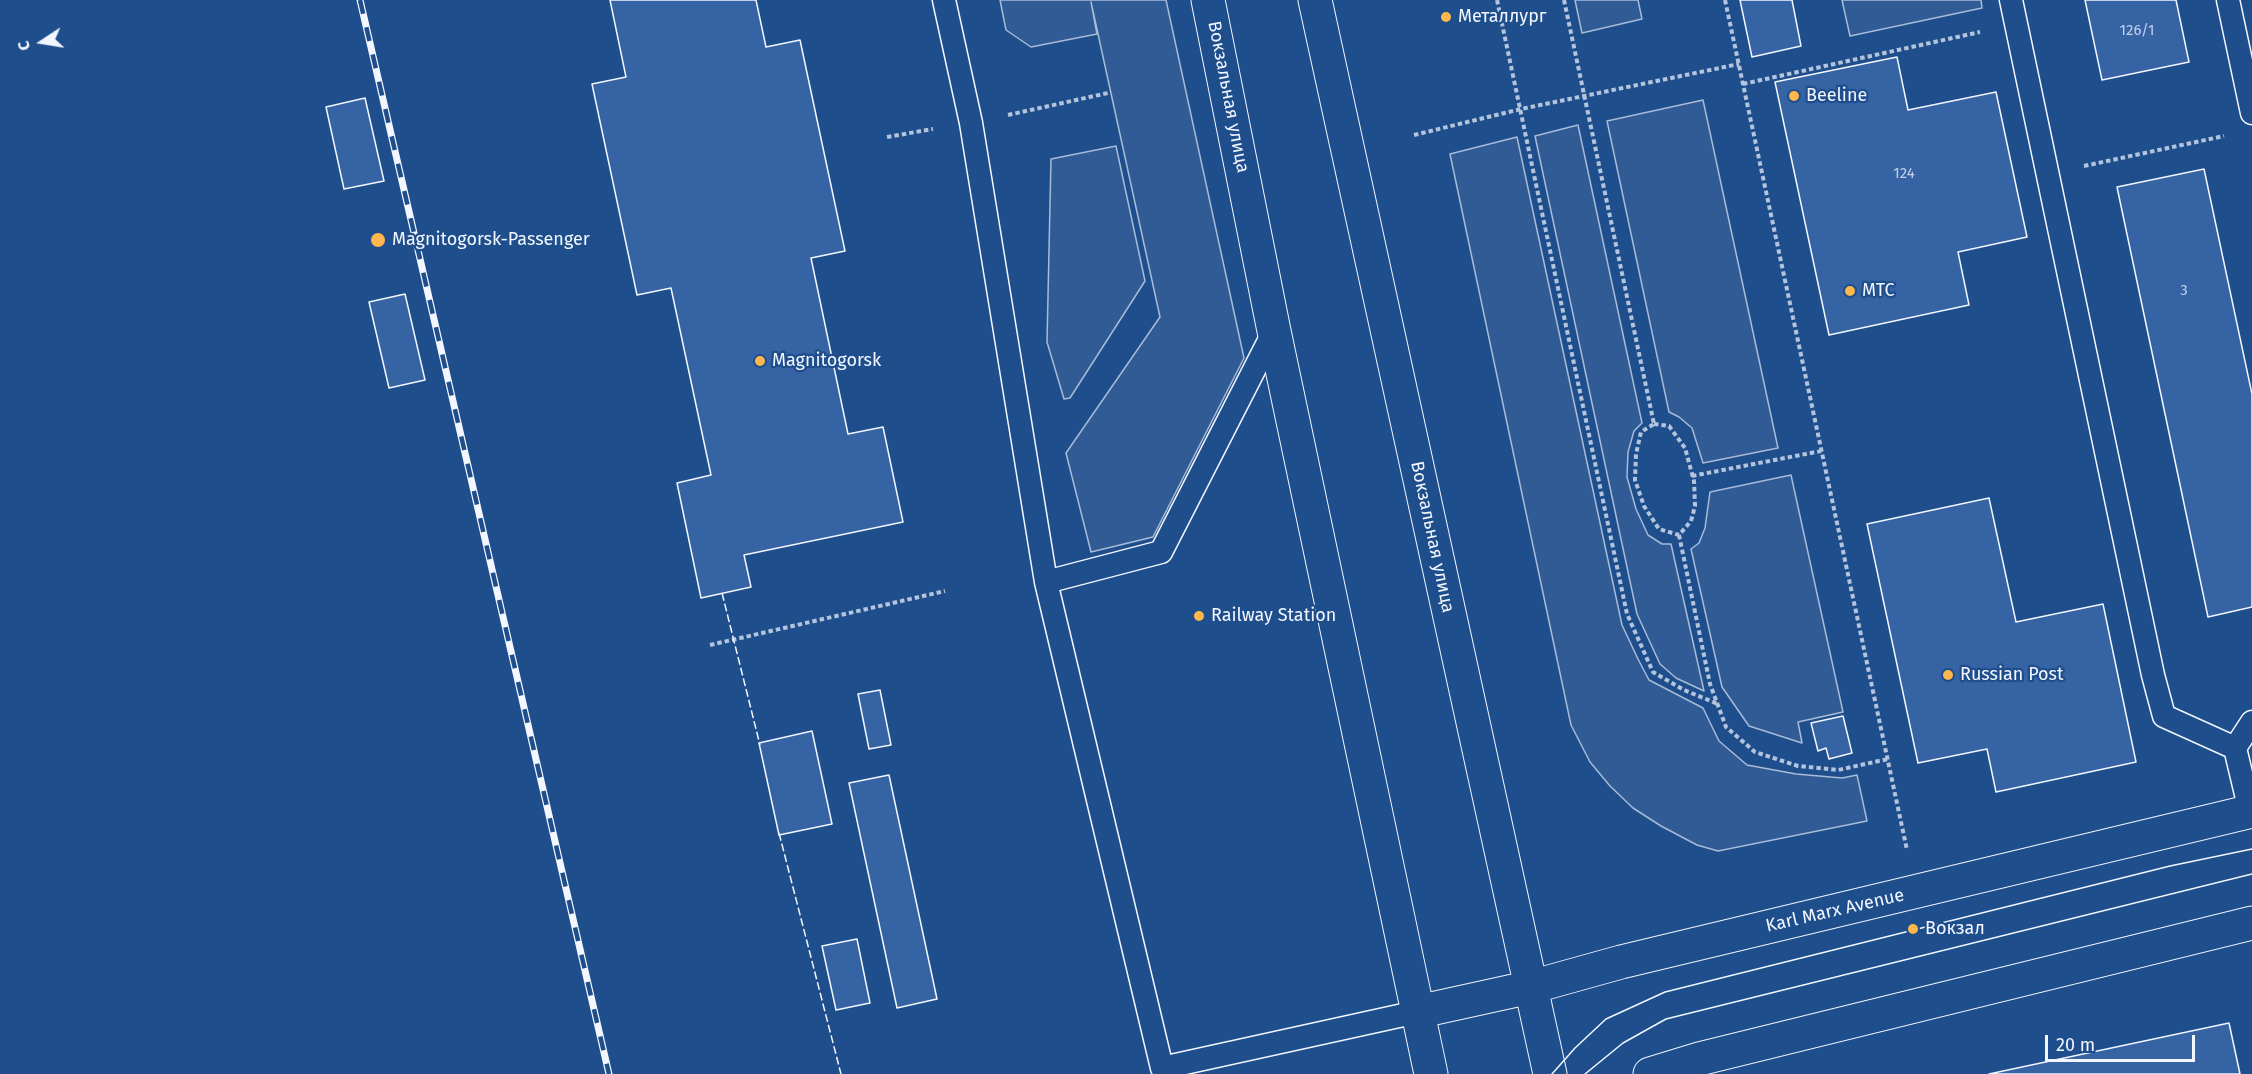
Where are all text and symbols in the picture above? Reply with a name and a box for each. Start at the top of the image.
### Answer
place label: Металлург [1458,6,1547,28]
marker: Металлург [1439,10,1453,24]
north arrow [12,12,72,72]
street label: Вокзальная улица [1203,19,1253,175]
house number: 126/1 [2119,22,2155,40]
text: С [14,39,34,52]
place label: Beeline [1806,85,1867,107]
marker: Beeline [1787,89,1801,103]
house number: 124 [1893,165,1915,183]
place label: Magnitogorsk-Passenger [392,229,590,251]
marker: Magnitogorsk-Passenger [369,231,387,249]
place label: МТС [1862,280,1895,302]
house number: 3 [2180,282,2188,300]
marker: МТС [1843,284,1857,298]
place label: Magnitogorsk [772,350,881,372]
marker: Magnitogorsk [753,354,767,368]
street label: Вокзальная улица [1405,459,1459,615]
place label: Railway Station [1211,605,1336,627]
marker: Railway Station [1192,609,1206,623]
place label: Russian Post [1960,664,2064,686]
marker: Russian Post [1941,668,1955,682]
street label: Karl Marx Avenue [1764,885,1906,937]
place label: Вокзал [1925,918,1985,940]
marker: Вокзал [1906,922,1920,936]
scale bar [2048,1023,2198,1061]
text: 20 m [2056,1034,2095,1056]

